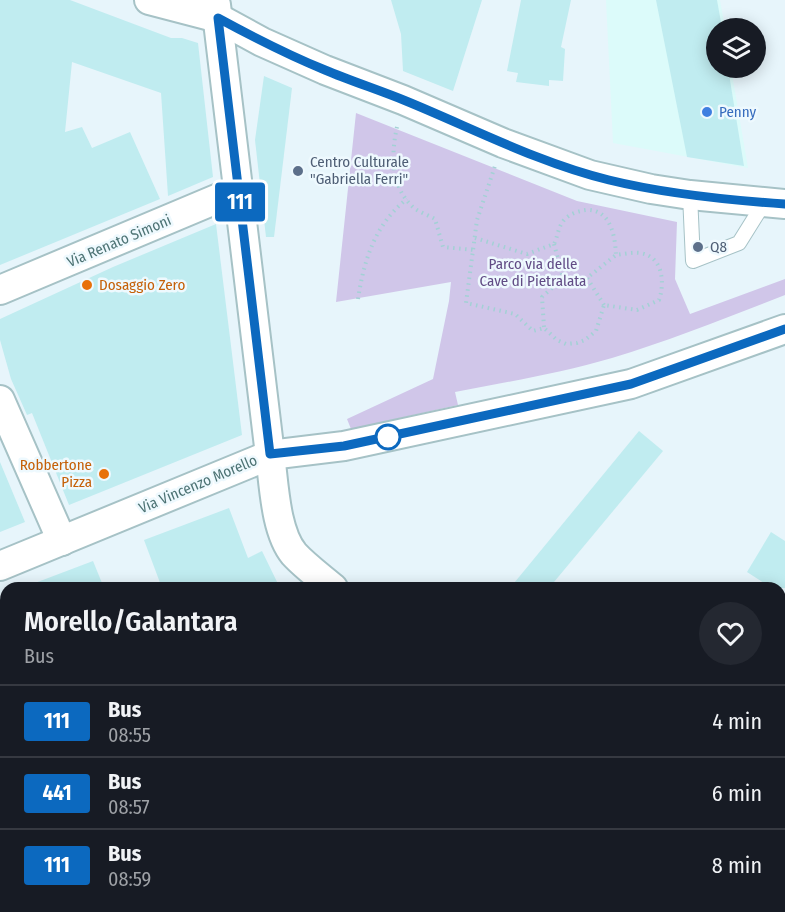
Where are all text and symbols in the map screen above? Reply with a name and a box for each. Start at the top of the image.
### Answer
map controls [706,18,766,78]
button: layers [706,18,766,78]
place label: Penny [719,103,757,121]
marker: Penny [700,105,714,119]
place label: Centro Culturale "Gabriella Ferri" [310,153,409,188]
marker: Centro Culturale "Gabriella Ferri" [291,164,305,178]
line badge: 111 [206,182,274,222]
text: 111 [227,189,253,215]
street label: Via Renato Simoni [64,211,174,271]
place label: Q8 [710,238,727,256]
marker: Q8 [691,240,705,254]
park label: Parco via delle Cave di Pietralata [480,255,586,290]
place label: Dosaggio Zero [99,276,185,294]
marker: Dosaggio Zero [80,278,94,292]
unlabelled marker [375,424,401,450]
street label: Via Vincenzo Morello [136,451,260,517]
place label: Robbertone Pizza [20,456,92,491]
marker: Robbertone Pizza [97,467,111,481]
button: heart [699,602,762,665]
text: Morello/Galantara [24,605,238,638]
text: Bus [24,644,54,668]
text: Bus [108,696,141,723]
text: 111 [44,708,70,734]
text: 4 min [712,708,762,735]
text: 08:55 [108,723,151,747]
text: Bus [108,768,141,795]
text: 441 [42,780,72,806]
text: 6 min [712,780,762,807]
text: 08:57 [108,795,150,819]
text: Bus [108,840,141,867]
text: 111 [44,852,70,878]
text: 8 min [712,852,762,879]
text: 08:59 [108,867,151,891]

